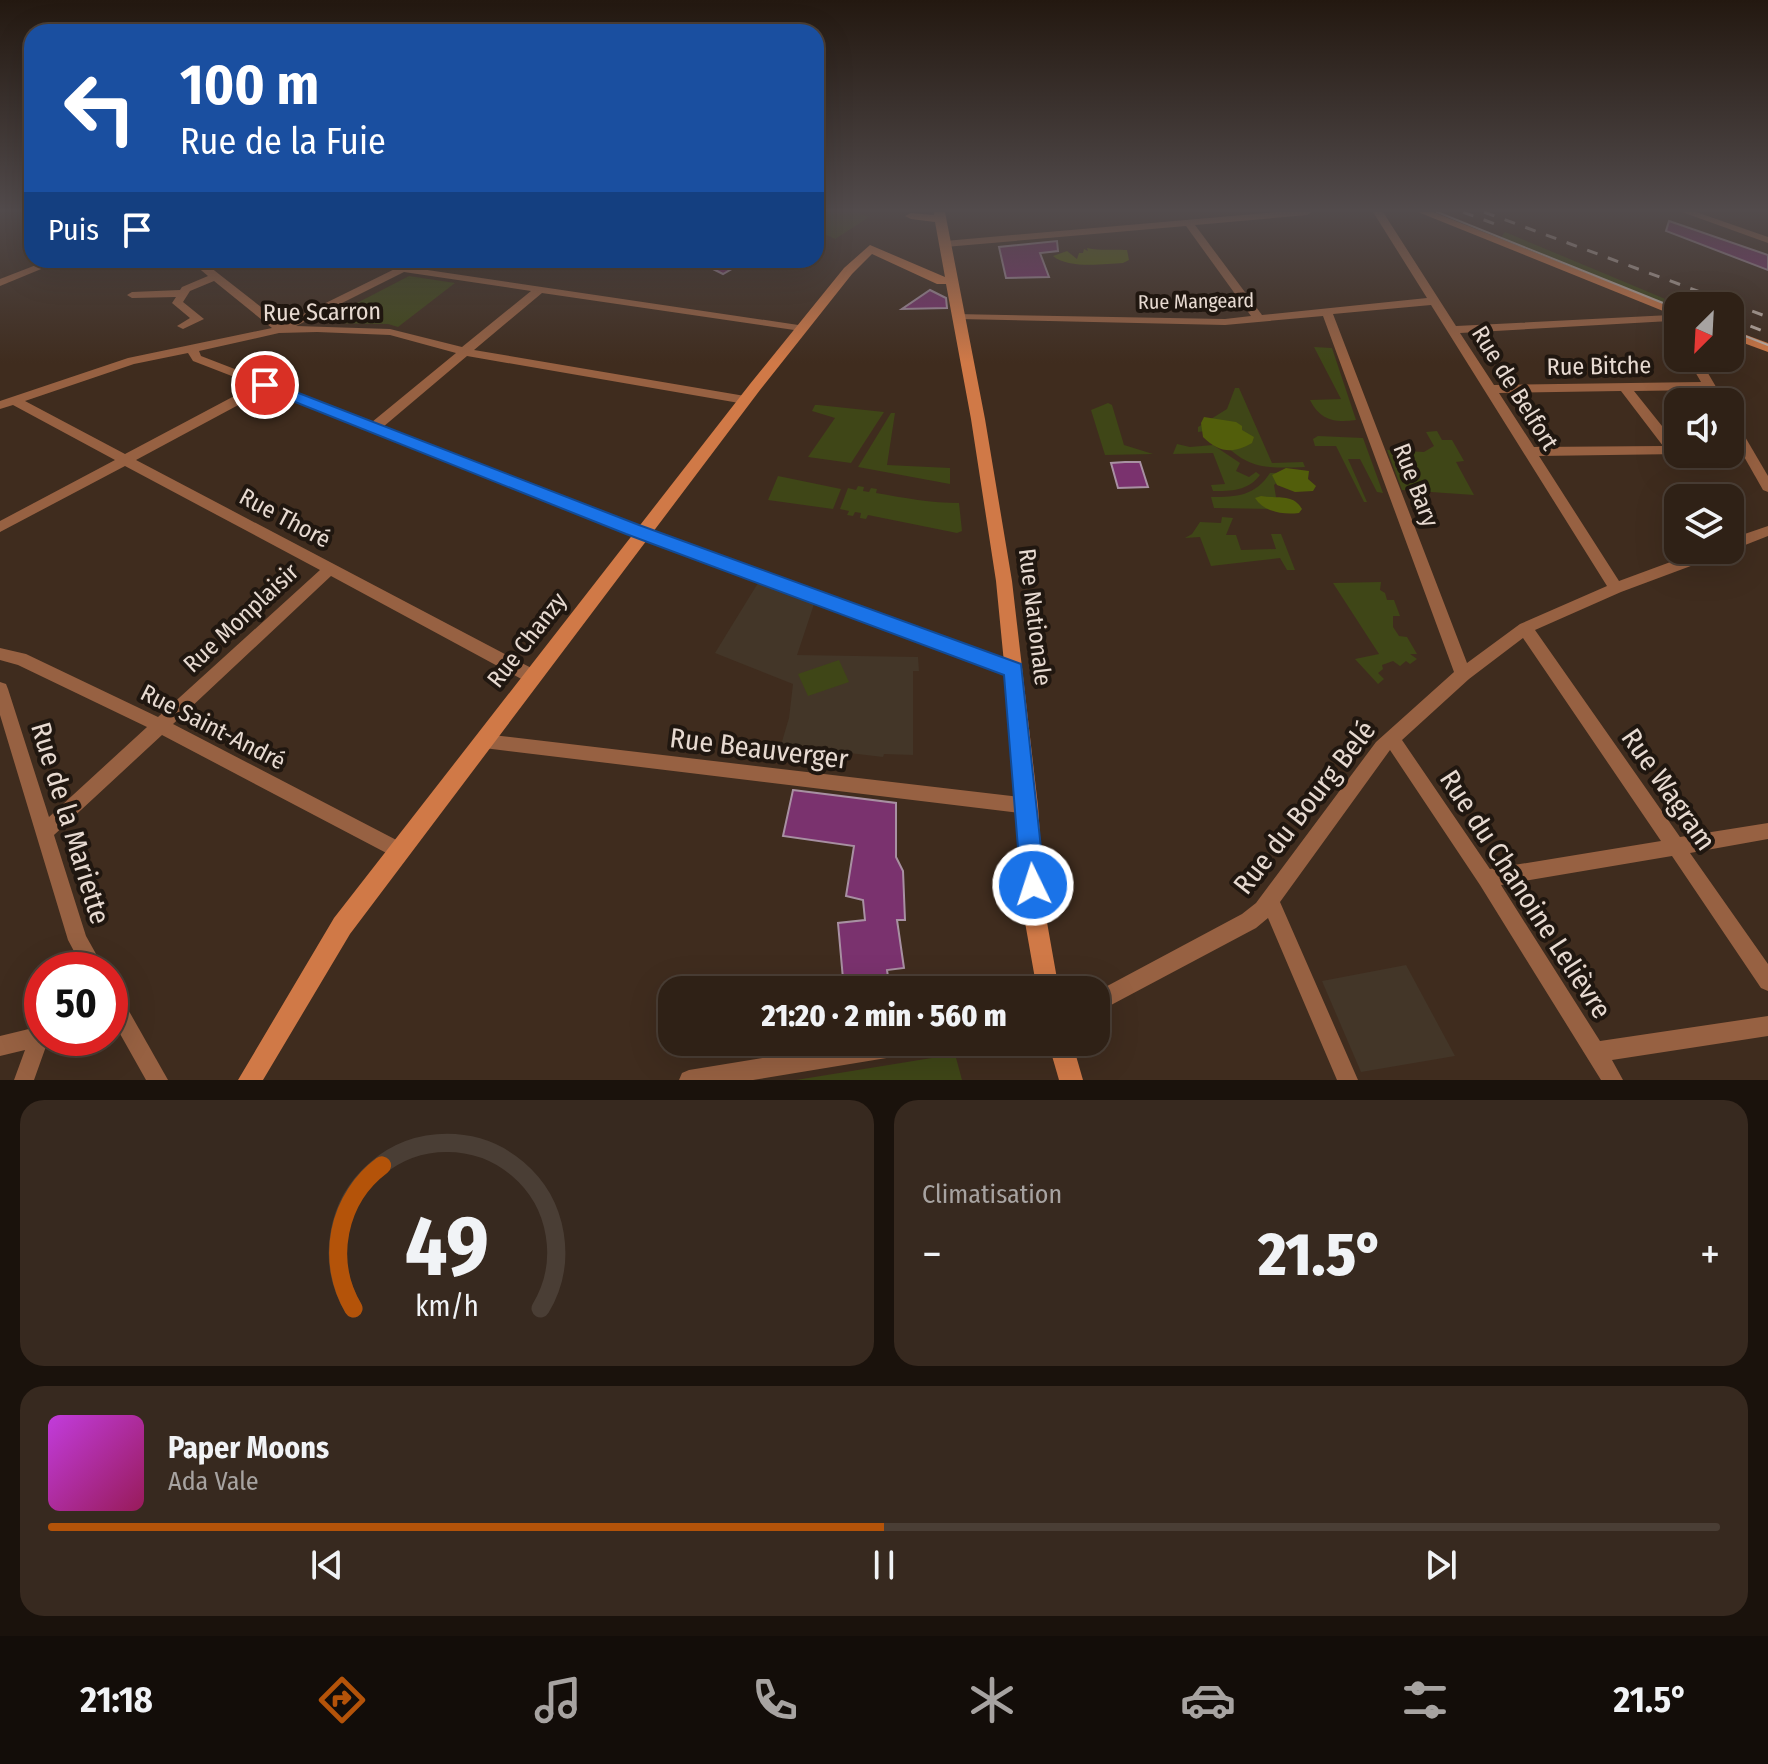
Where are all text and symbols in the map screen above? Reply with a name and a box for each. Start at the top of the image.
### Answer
text: 100 m [180,52,319,119]
icon: left [48,56,152,160]
text: Rue de la Fuie [180,120,386,164]
icon: arrive [115,208,159,252]
text: Puis [48,212,99,248]
street label: Rue Mangeard [1138,288,1254,314]
north arrow [1664,292,1744,372]
map controls [1664,292,1744,564]
street label: Rue Scarron [263,297,381,327]
street label: Rue de Belfort [1466,321,1564,455]
pin [231,351,299,419]
street label: Rue Bitche [1546,351,1652,381]
icon: arrive [243,363,287,407]
button: sound [1664,388,1744,468]
street label: Rue Bary [1387,439,1445,531]
street label: Rue Thoré [235,482,335,554]
button: layers [1664,484,1744,564]
street label: Rue Nationale [1013,547,1057,687]
street label: Rue Monplaisir [178,557,305,678]
street label: Rue Chanzy [481,587,573,693]
street label: Rue Saint-André [136,679,290,775]
street label: Rue du Bourg Belé [1227,714,1382,900]
street label: Rue de la Mariette [24,718,117,928]
street label: Rue Beauverger [668,721,850,776]
street label: Rue Wagram [1615,722,1723,857]
street label: Rue du Chanoine Lelièvre [1433,764,1618,1025]
position arrow [991,843,1075,927]
speed limit sign: 50 [24,952,128,1056]
text: 21:20 · 2 min · 560 m [762,998,1006,1034]
text: Climatisation [922,1179,1062,1210]
text: 49 [405,1197,489,1297]
text: 21.5° [1258,1219,1384,1291]
text: − [922,1228,942,1281]
text: + [1700,1228,1720,1281]
text: km/h [415,1289,479,1324]
text: Paper Moons [168,1430,329,1466]
text: Ada Vale [168,1466,259,1497]
icon: previous [305,1543,349,1587]
icon: pause [862,1543,906,1587]
icon: next [1419,1543,1463,1587]
icon: directions [314,1672,370,1728]
icon: music [530,1672,586,1728]
icon: phone [747,1672,803,1728]
icon: climate [964,1672,1020,1728]
icon: car [1180,1672,1236,1728]
icon: filters [1397,1672,1453,1728]
text: 21:18 [80,1678,153,1722]
text: 21.5° [1614,1678,1688,1722]

